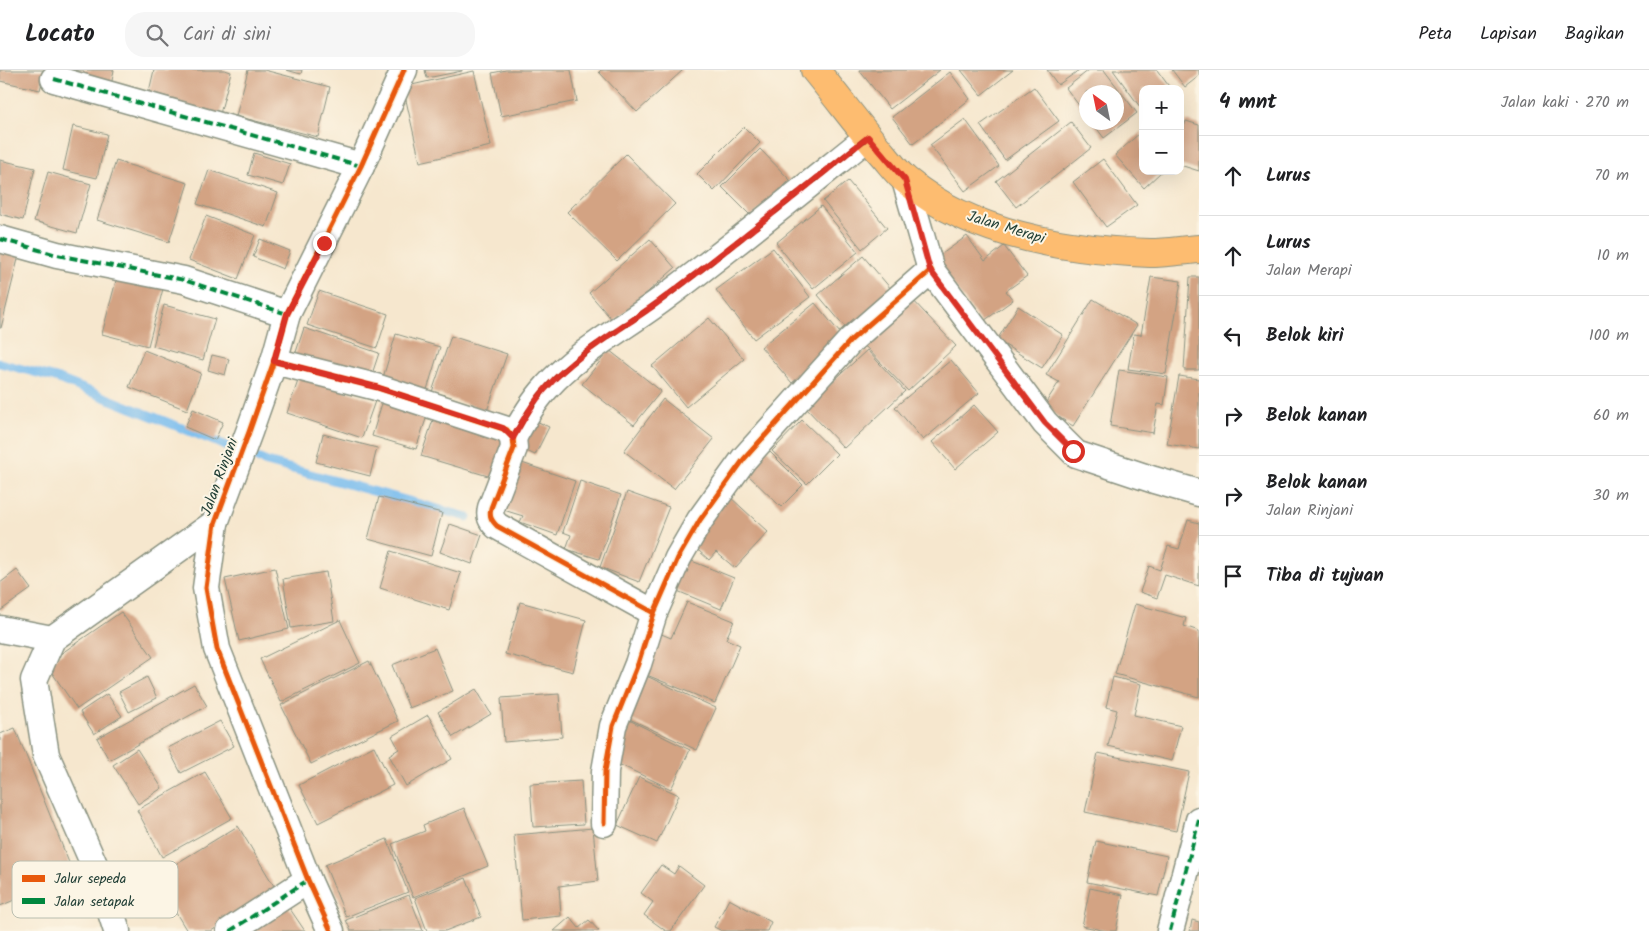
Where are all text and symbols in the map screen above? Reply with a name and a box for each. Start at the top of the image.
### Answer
search box [125,12,475,57]
text: Locato [25,15,95,54]
text: Cari di sini [183,20,270,50]
text: Peta [1419,20,1452,49]
text: Lapisan [1480,20,1537,49]
text: Bagikan [1565,20,1624,49]
icon: search [143,21,171,49]
north arrow [1079,85,1124,130]
map controls [1139,85,1184,175]
button: + [1139,85,1184,130]
text: 4 mnt [1219,86,1277,119]
text: Jalan kaki · 270 m [1501,90,1629,115]
button: − [1139,130,1184,175]
text: Lurus [1266,161,1311,191]
icon: ahead [1219,162,1247,190]
text: 70 m [1594,163,1629,188]
street label: Jalan Merapi [964,205,1049,252]
text: Lurus [1266,228,1311,258]
route end [313,232,336,255]
icon: ahead [1219,242,1247,270]
text: 10 m [1597,243,1629,268]
text: Jalan Merapi [1266,258,1351,283]
text: Belok kiri [1266,321,1344,351]
icon: left [1219,322,1247,350]
text: 100 m [1589,323,1629,348]
text: Belok kanan [1266,401,1367,431]
icon: right [1219,402,1247,430]
text: 60 m [1593,403,1629,428]
street label: Jalan Rinjani [195,433,246,519]
route start [1062,440,1085,463]
text: Belok kanan [1266,468,1367,498]
icon: right [1219,482,1247,510]
text: 30 m [1593,483,1629,508]
text: Jalan Rinjani [1266,498,1353,523]
text: Tiba di tujuan [1266,561,1384,591]
icon: arrive [1219,562,1247,590]
legend [12,861,178,918]
text: Jalur sepeda [54,868,126,890]
text: Jalan setapak [54,891,135,913]

